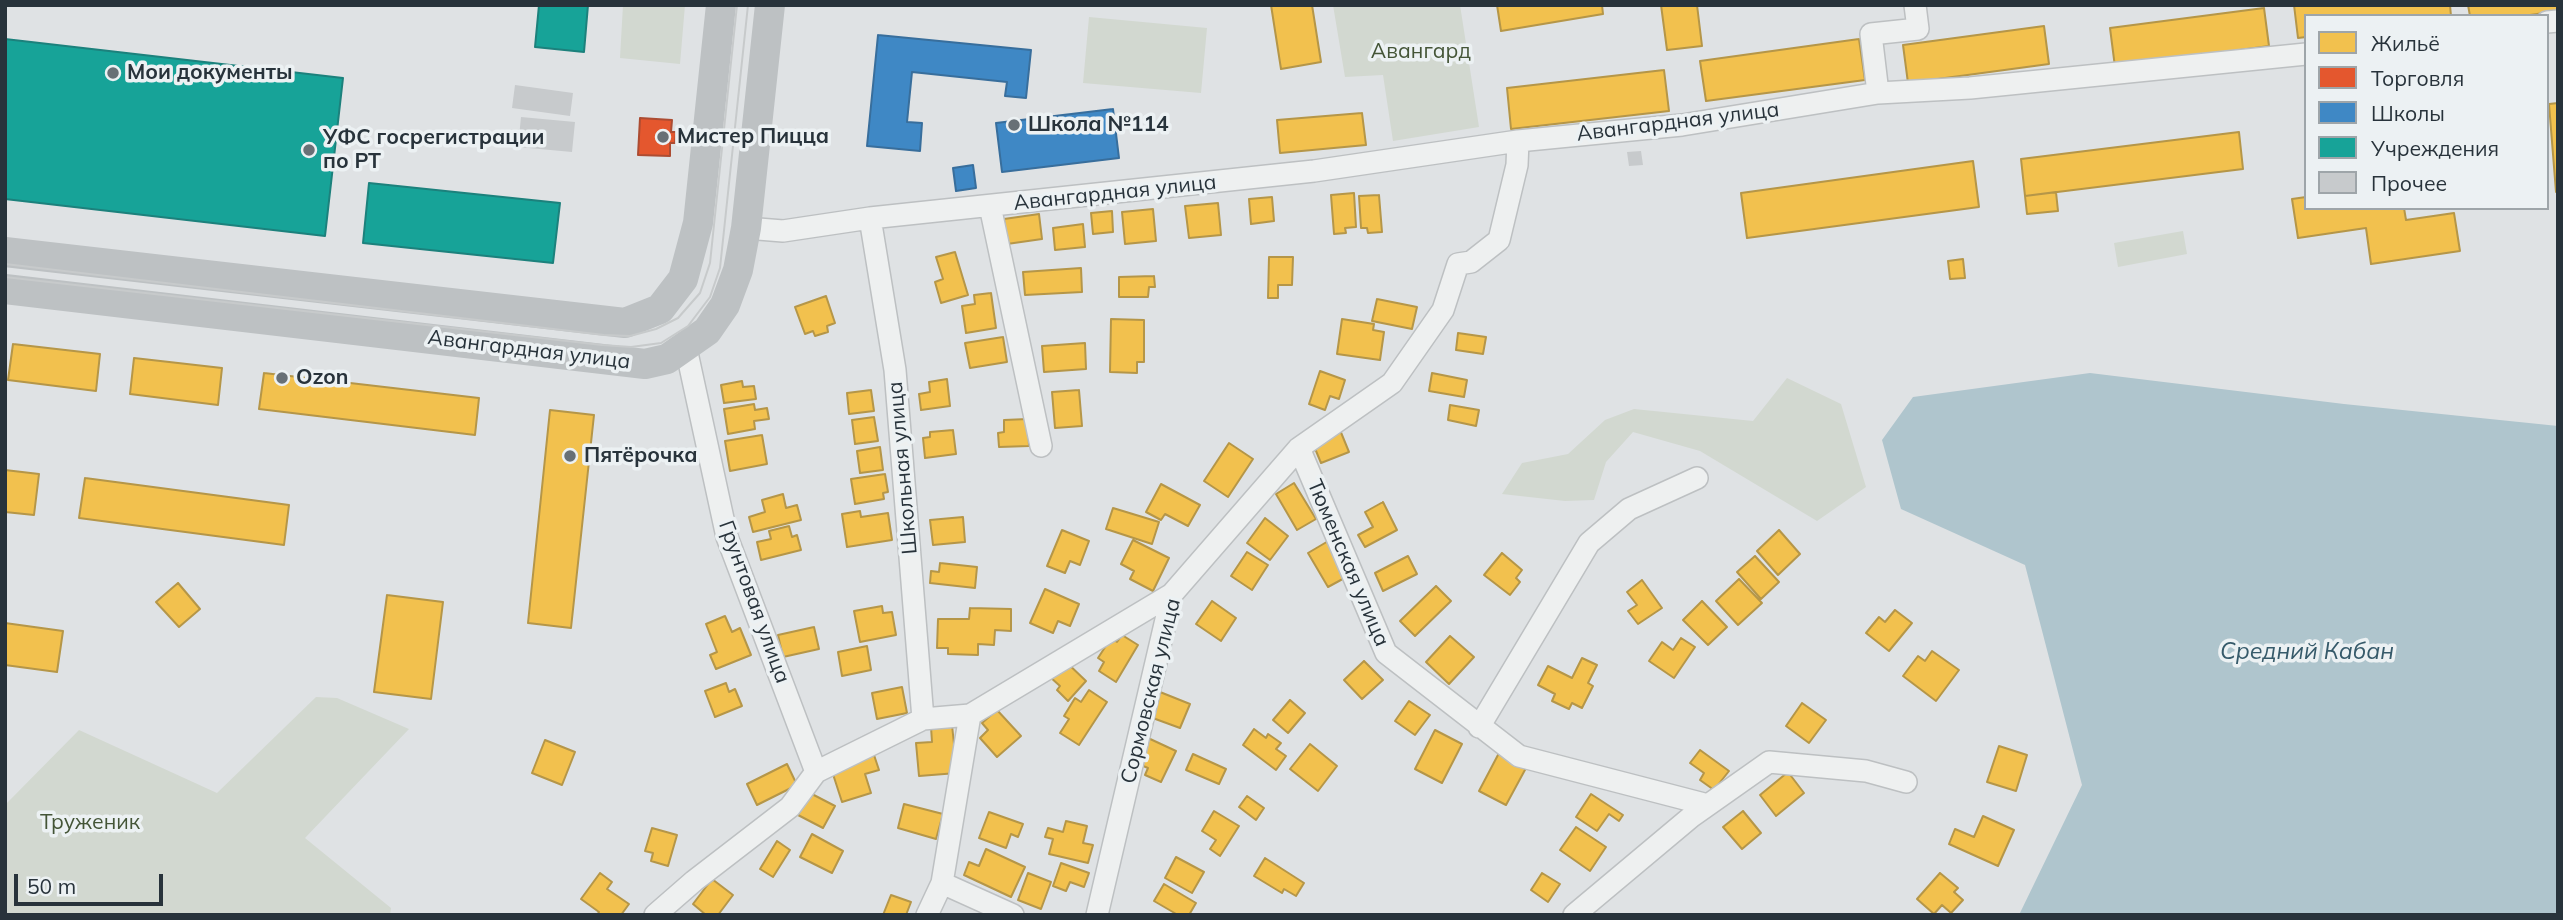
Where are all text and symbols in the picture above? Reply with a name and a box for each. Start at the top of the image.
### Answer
legend [2304,14,2549,210]
text: Жильё [2371,30,2440,56]
park label: Авангард [1371,39,1471,65]
place label: Мои документы [127,60,293,86]
marker: Мои документы [105,65,121,81]
text: Торговля [2371,65,2464,91]
street label: Авангардная улица [1575,97,1781,147]
text: Школы [2371,100,2445,126]
place label: Школа №114 [1028,112,1169,138]
marker: Школа №114 [1006,117,1022,133]
place label: Мистер Пицца [677,124,829,150]
place label: УФС госрегистрации по РТ [323,125,545,175]
marker: Мистер Пицца [655,129,671,145]
text: Учреждения [2371,135,2499,161]
marker: УФС госрегистрации по РТ [301,142,317,158]
street label: Авангардная улица [1012,170,1218,216]
text: Прочее [2371,170,2447,196]
street label: Авангардная улица [426,325,632,375]
place label: Ozon [296,365,348,391]
marker: Ozon [274,370,290,386]
street label: Школьная улица [883,381,923,555]
place label: Пятёрочка [584,443,698,469]
marker: Пятёрочка [562,448,578,464]
street label: Тюменская улица [1301,476,1395,650]
street label: Грунтовая улица [713,517,795,687]
street label: Сормовская улица [1116,596,1186,786]
water label: Средний Кабан [2220,638,2394,666]
park label: Труженик [40,810,140,836]
scale bar [18,860,166,904]
text: 50 m [27,873,76,899]

